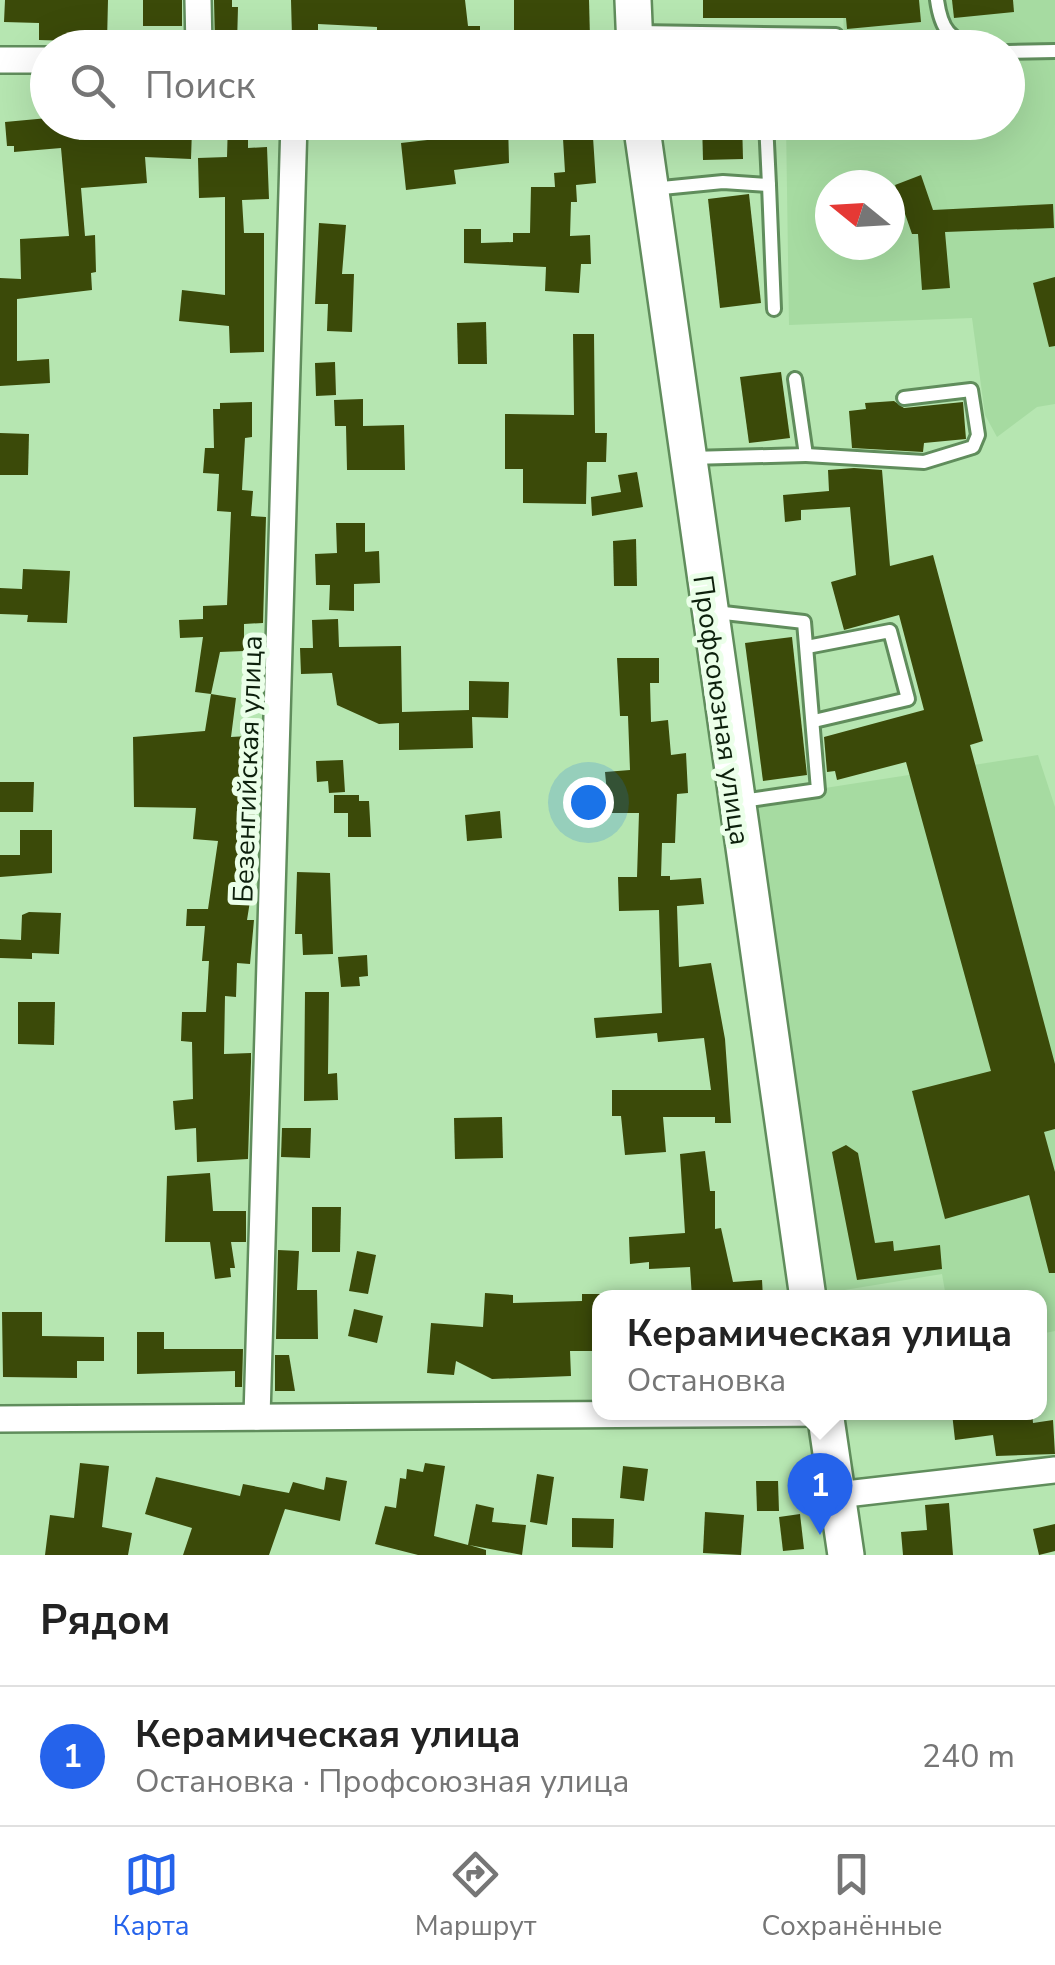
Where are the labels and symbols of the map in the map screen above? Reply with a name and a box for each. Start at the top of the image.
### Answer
north arrow [815,170,905,260]
street label: Профсоюзная улица [683,573,759,848]
street label: Безенгийская улица [224,635,272,903]
your location [563,777,614,828]
pin: 1 [788,1452,852,1535]

